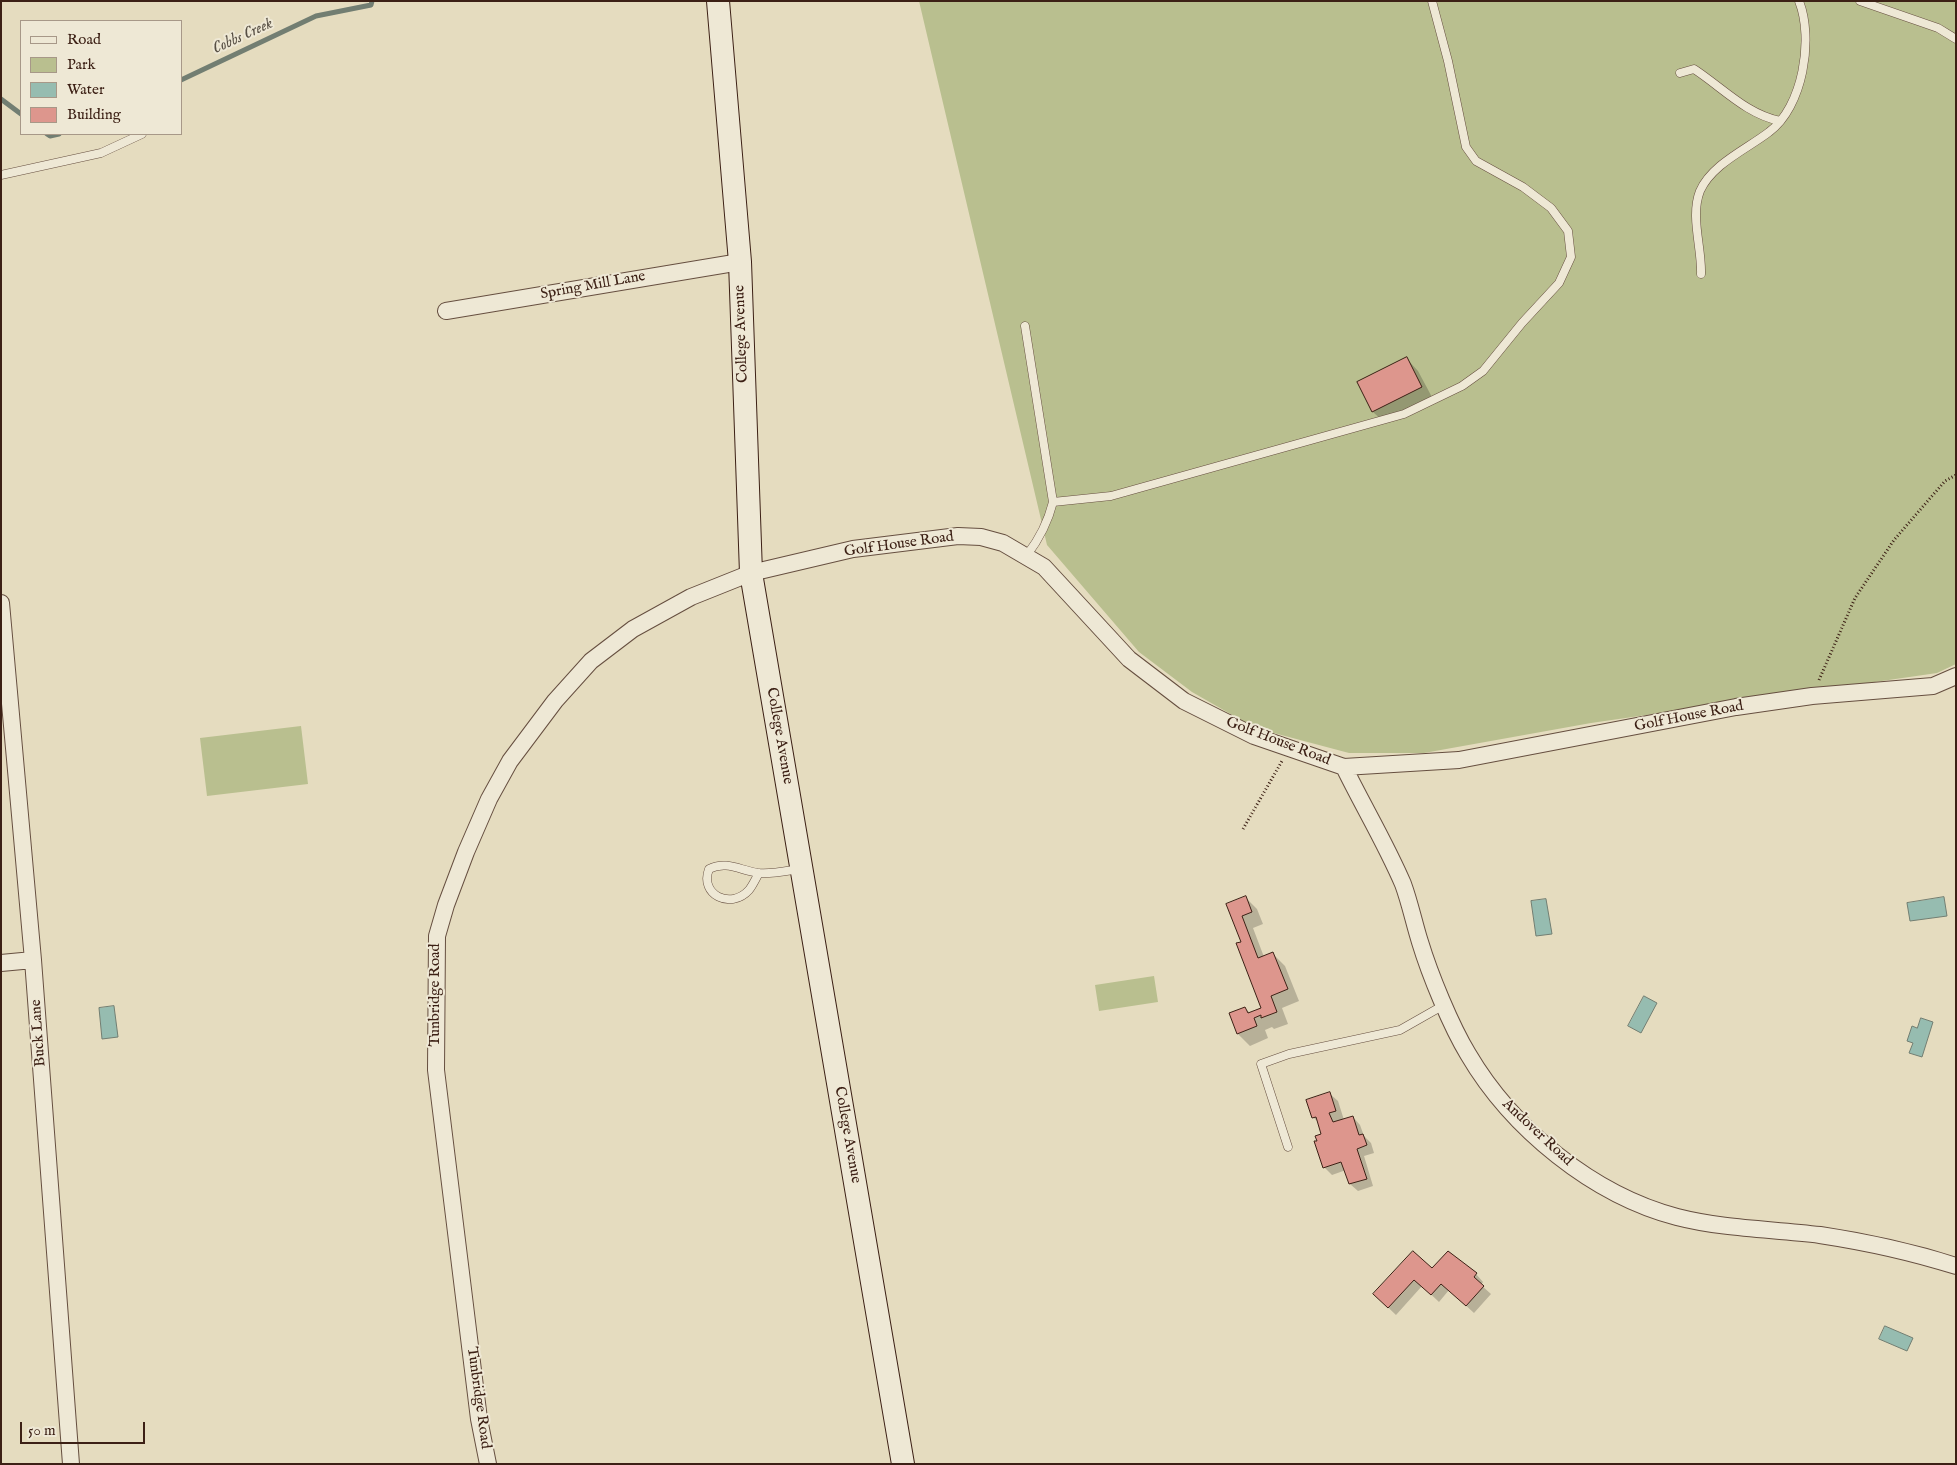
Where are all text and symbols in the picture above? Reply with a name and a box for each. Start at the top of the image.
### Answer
water label: Cobbs Creek [210,15,276,59]
legend [20,20,182,135]
text: Road [67,30,101,49]
text: Park [67,55,96,74]
text: Water [67,80,104,99]
text: Building [67,105,121,124]
street label: Spring Mill Lane [539,268,647,304]
street label: College Avenue [731,285,753,383]
street label: Golf House Road [843,528,955,562]
street label: College Avenue [762,686,796,786]
street label: Golf House Road [1633,698,1745,736]
street label: Golf House Road [1223,714,1333,770]
street label: Tunbridge Road [427,944,445,1046]
street label: Buck Lane [28,999,50,1067]
street label: College Avenue [830,1085,864,1185]
street label: Andover Road [1498,1096,1576,1170]
street label: Tunbridge Road [462,1346,494,1450]
scale bar [22,1412,148,1444]
text: 50 m [28,1421,56,1440]

